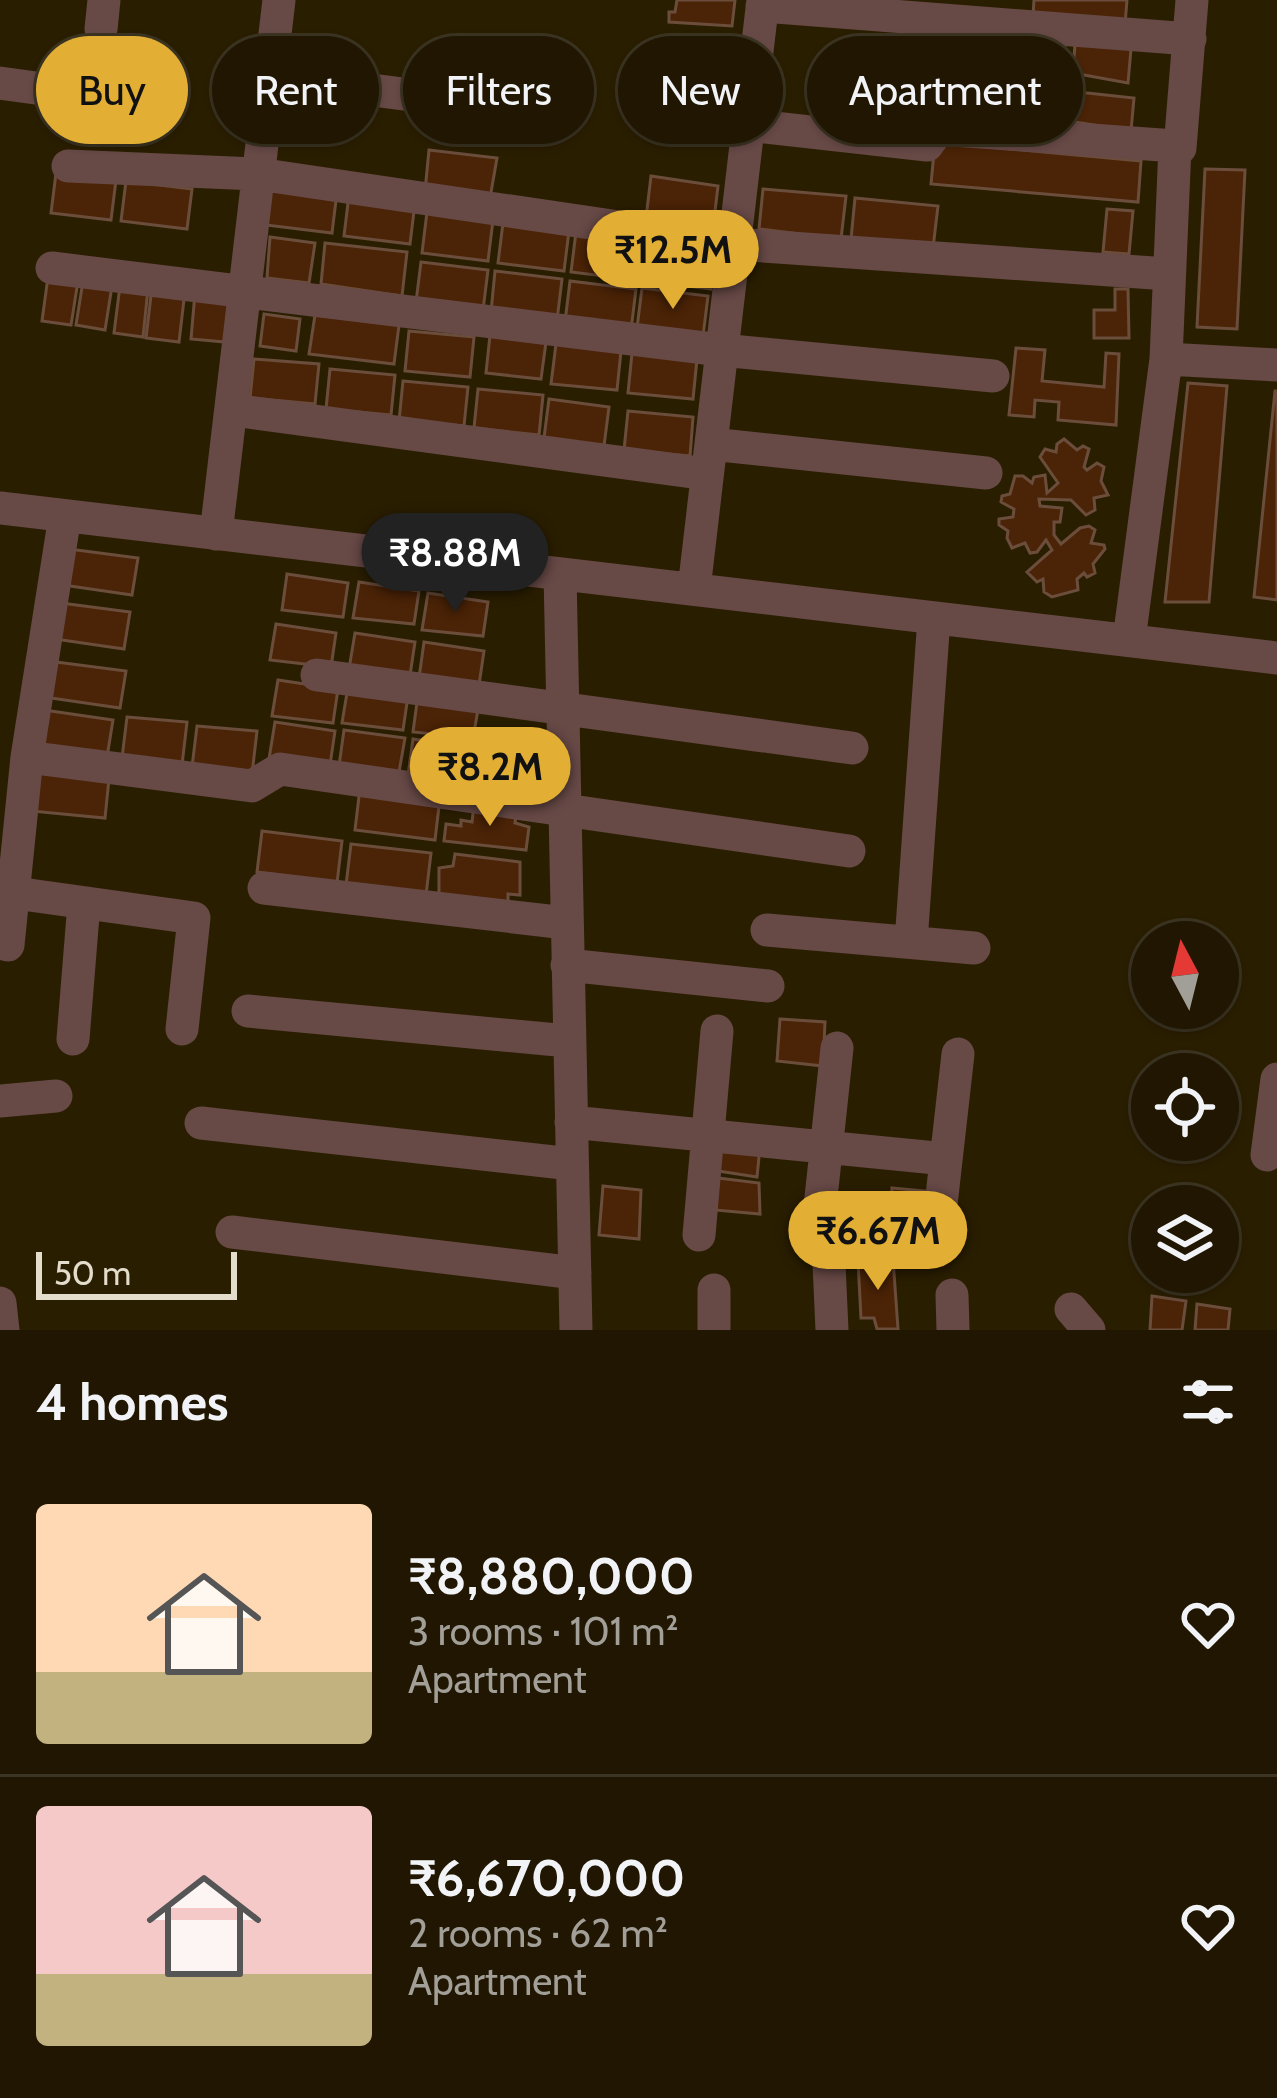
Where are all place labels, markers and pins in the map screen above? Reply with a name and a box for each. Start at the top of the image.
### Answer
pin: ₹12.5M [575,210,771,312]
pin: ₹8.88M [357,513,553,615]
pin: ₹8.2M [406,727,574,829]
pin: ₹6.67M [780,1191,976,1293]

